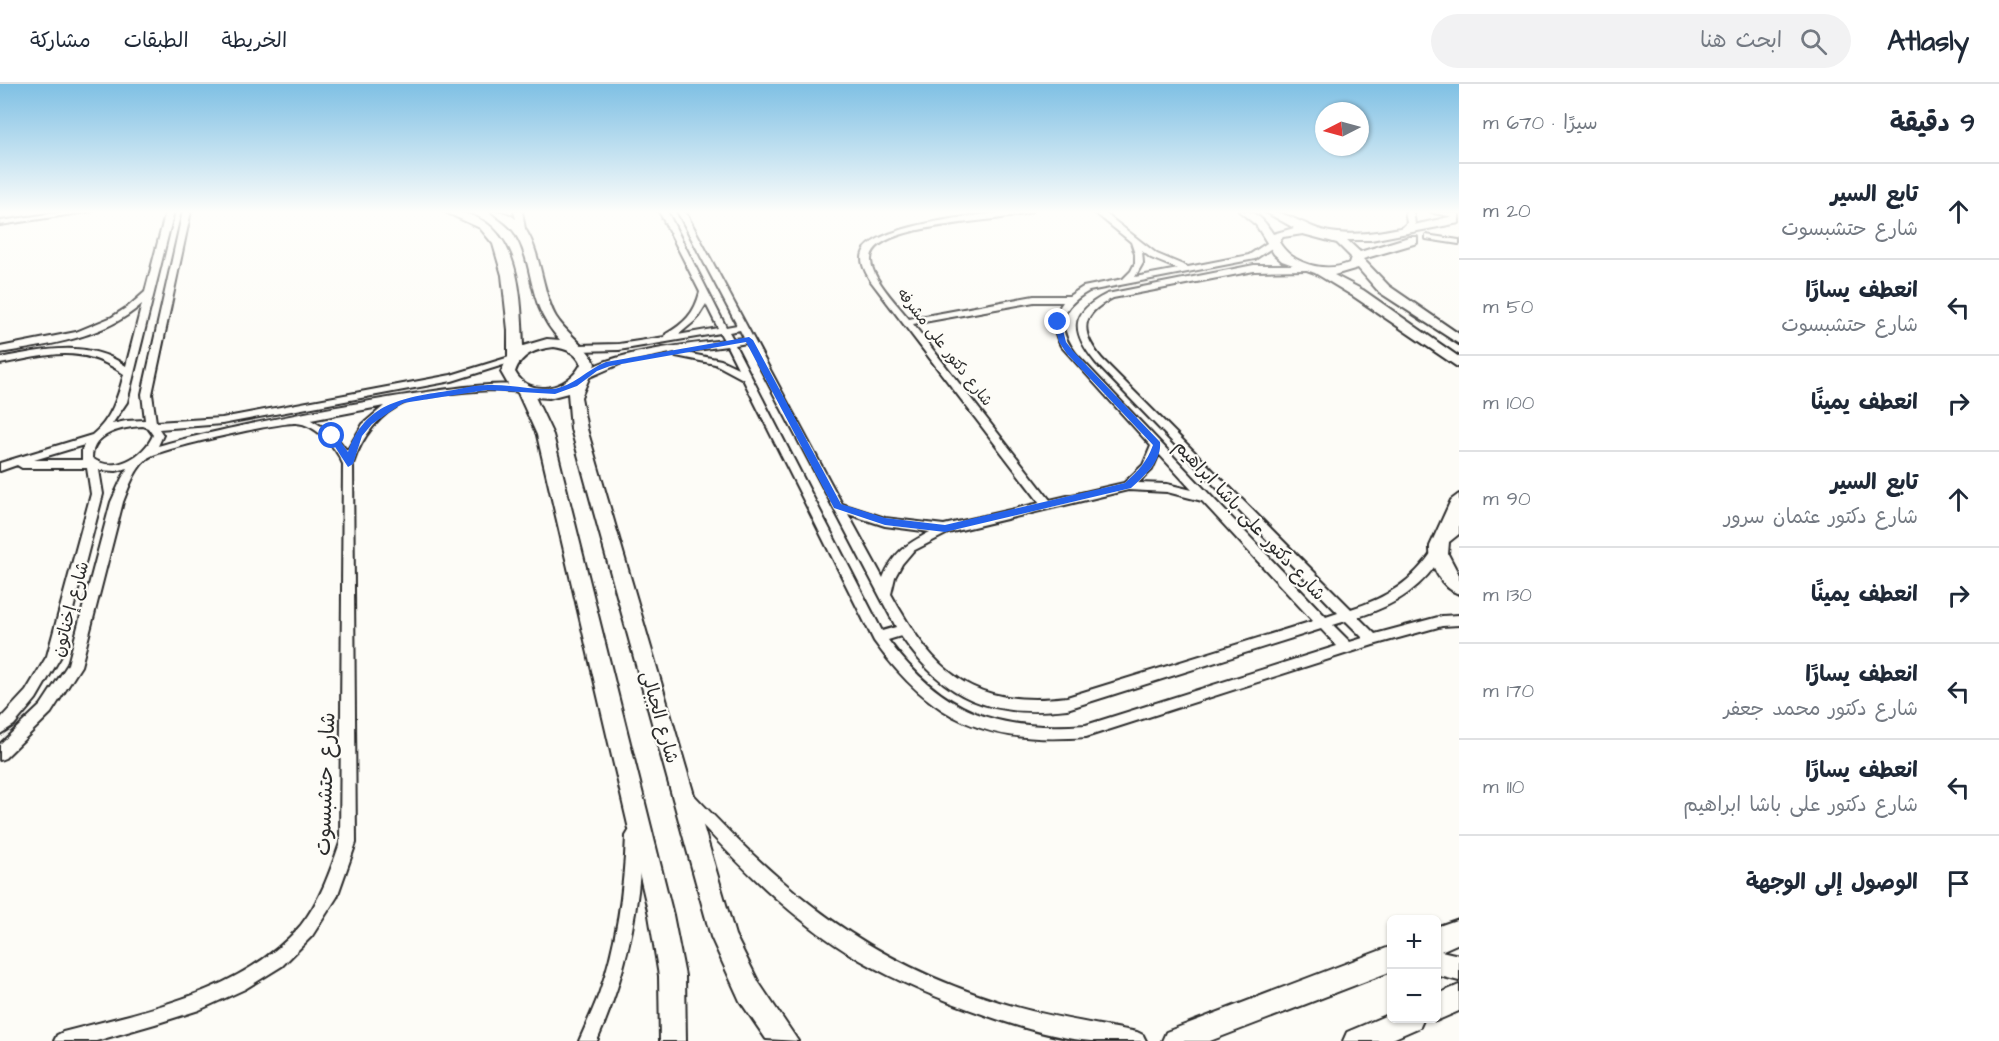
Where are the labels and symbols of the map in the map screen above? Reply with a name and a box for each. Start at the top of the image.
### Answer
north arrow [1315,102,1369,156]
street label: شارع دكتور على مشرفه [892,284,997,411]
route end [1044,308,1070,334]
route start [318,422,344,448]
street label: شارع دكتور على باشا ابراهيم [1168,435,1331,607]
street label: شارع إخناتون [46,558,95,660]
street label: شارع الجبالى [634,668,685,766]
street label: شارع حتشبسوت [309,712,342,856]

